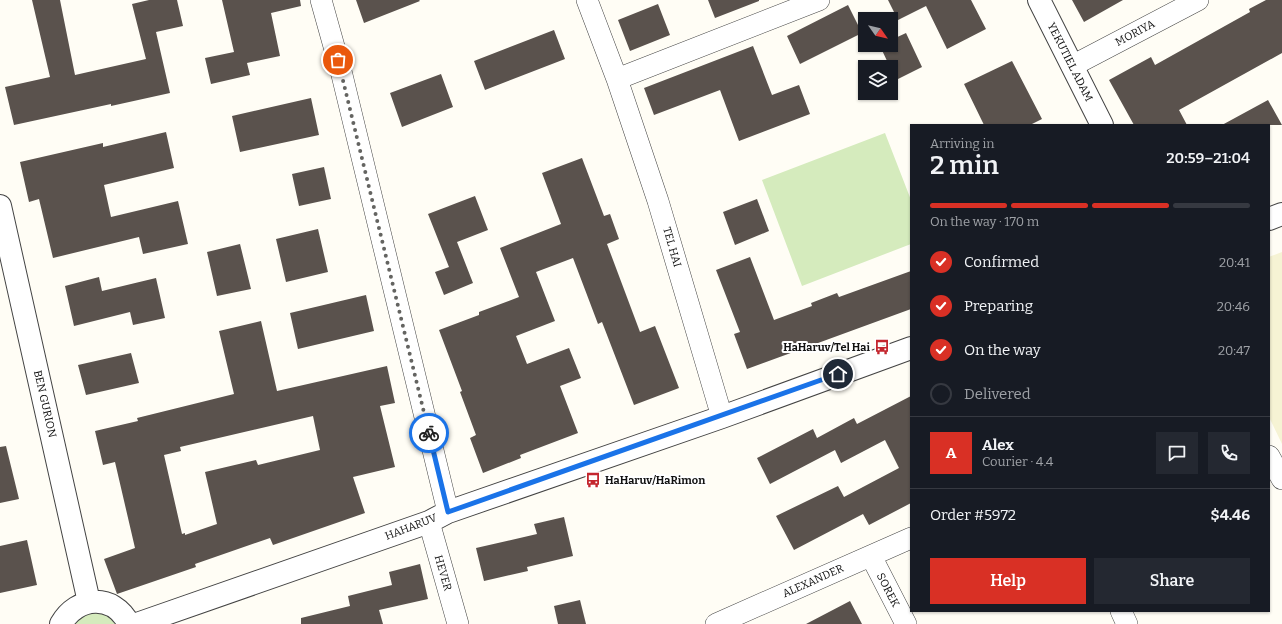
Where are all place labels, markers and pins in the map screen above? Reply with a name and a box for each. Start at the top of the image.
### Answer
pin [321,43,355,77]
bus stop icon: HaHaruv/Tel Hai [873,338,891,356]
place label: HaHaruv/Tel Hai [783,341,871,354]
pin [821,357,855,391]
bus stop icon: HaHaruv/HaRimon [584,471,602,489]
place label: HaHaruv/HaRimon [605,474,705,487]

